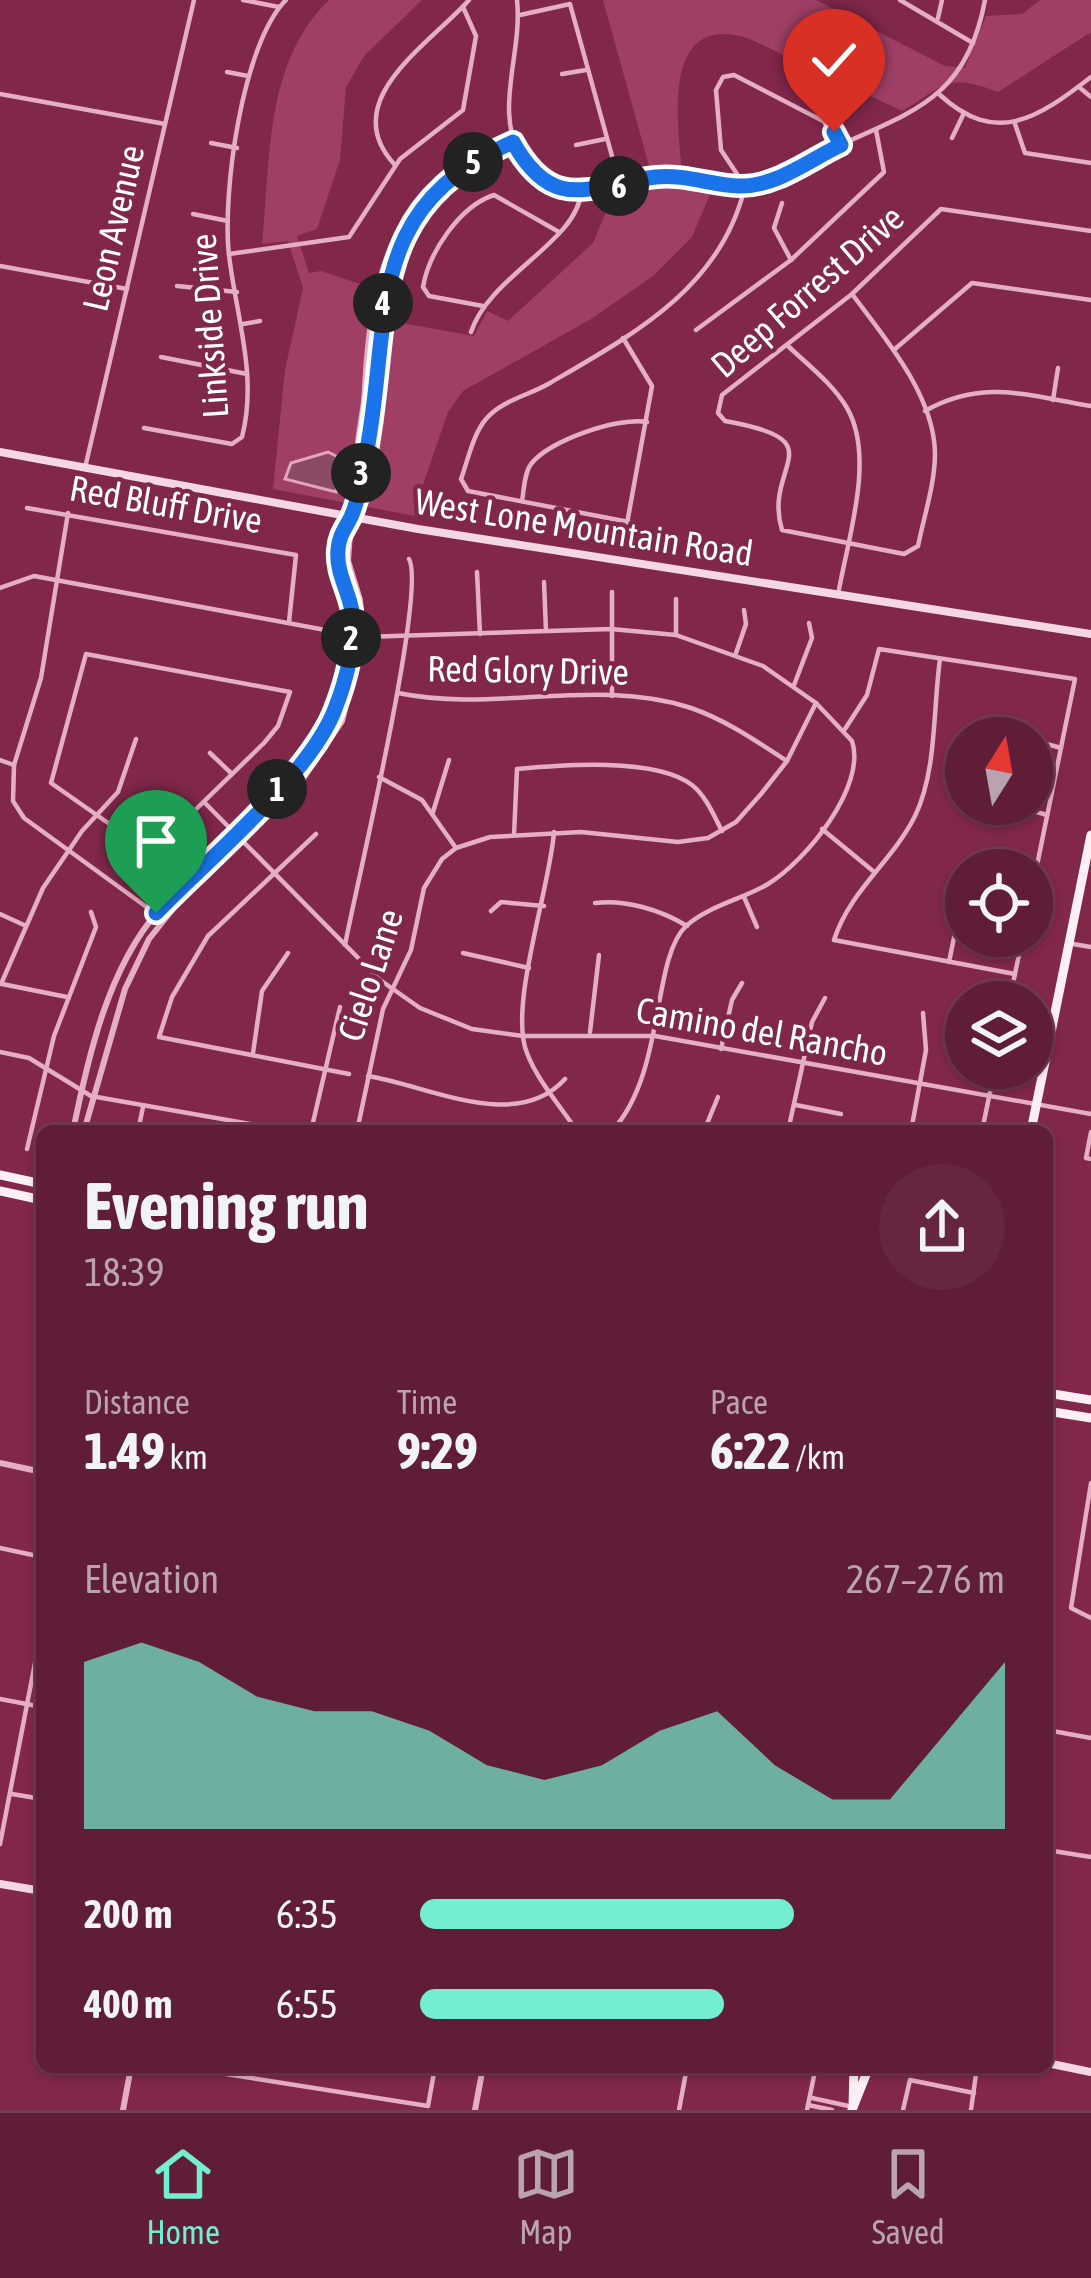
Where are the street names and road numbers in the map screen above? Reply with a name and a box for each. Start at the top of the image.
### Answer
street label: Leon Avenue [74,141,152,315]
street label: Deep Forrest Drive [702,196,912,386]
street label: Linkside Drive [182,232,236,420]
street label: Red Bluff Drive [67,466,265,542]
street label: West Lone Mountain Road [412,480,756,574]
street label: Red Glory Drive [427,647,629,693]
street label: Cielo Lane [329,904,411,1046]
street label: Camino del Rancho [633,988,891,1074]

